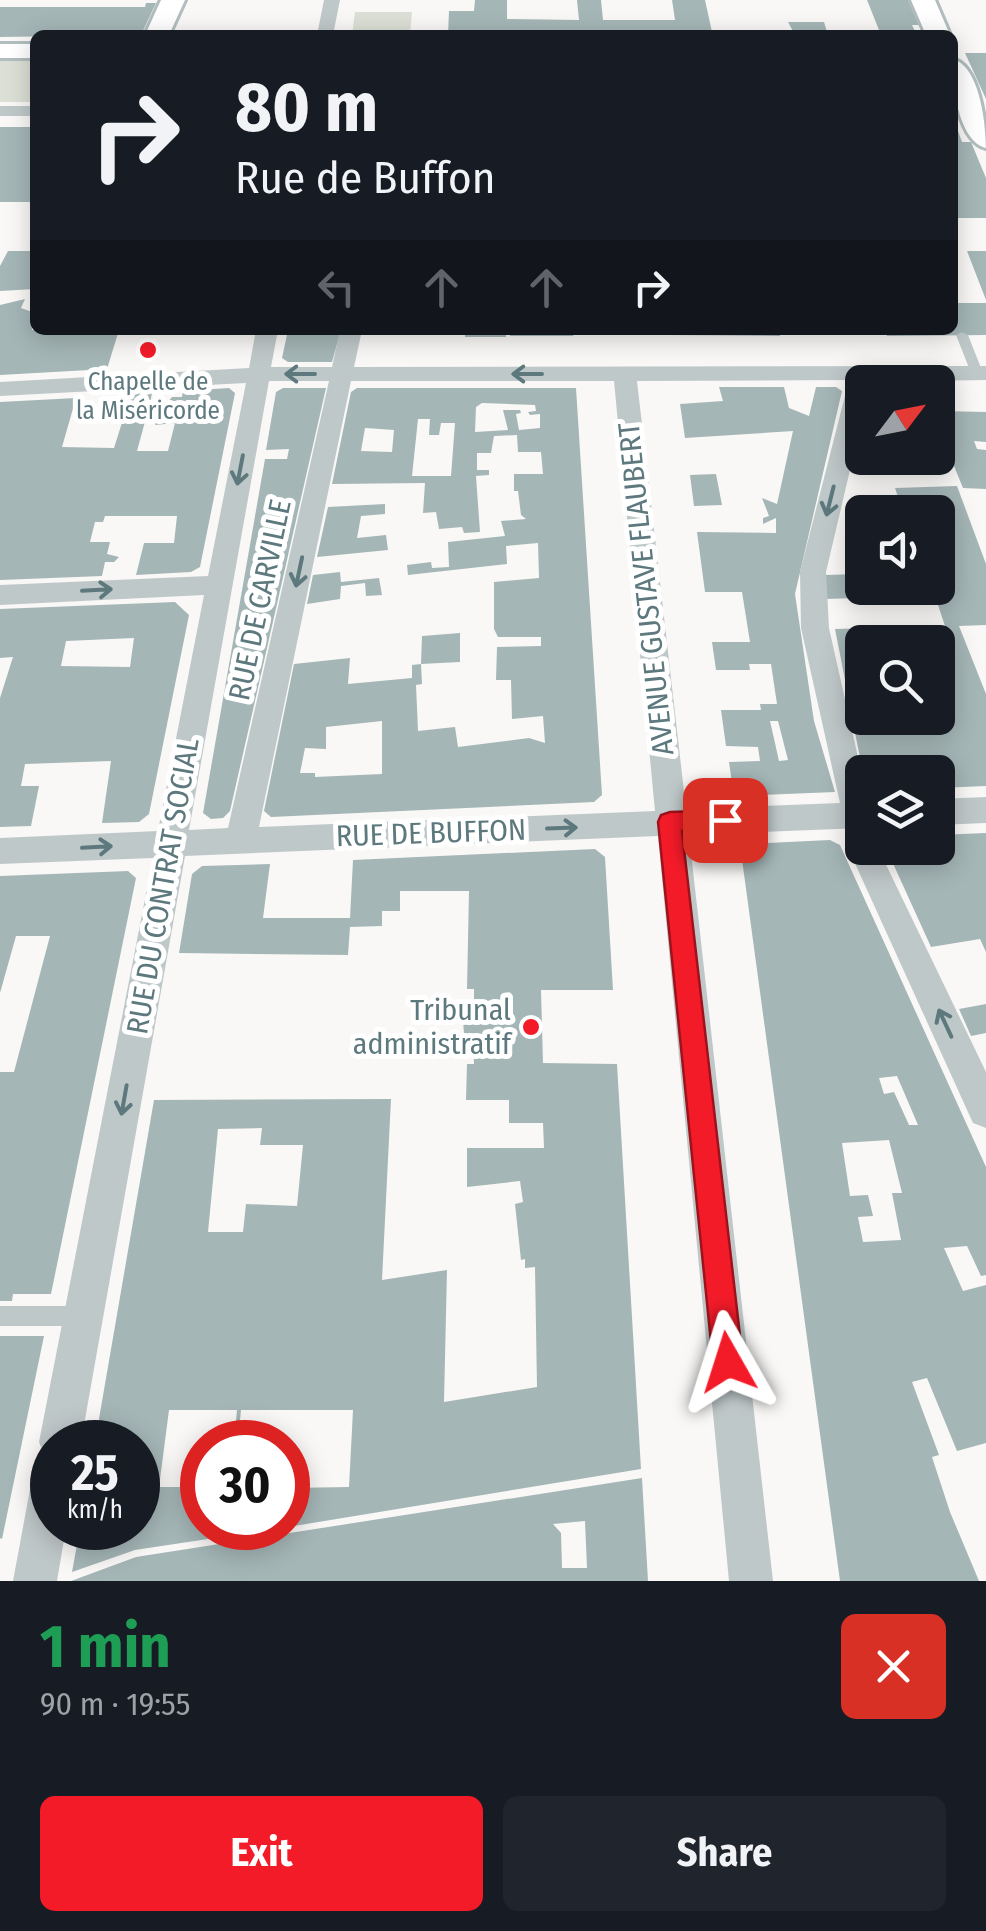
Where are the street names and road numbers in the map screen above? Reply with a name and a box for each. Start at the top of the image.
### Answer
street label: AVENUE GUSTAVE FLAUBERT [611,421,681,757]
street label: RUE DE CARVILLE [221,496,299,704]
street label: RUE DU CONTRAT SOCIAL [119,735,207,1037]
street label: RUE DE BUFFON [335,812,527,854]

